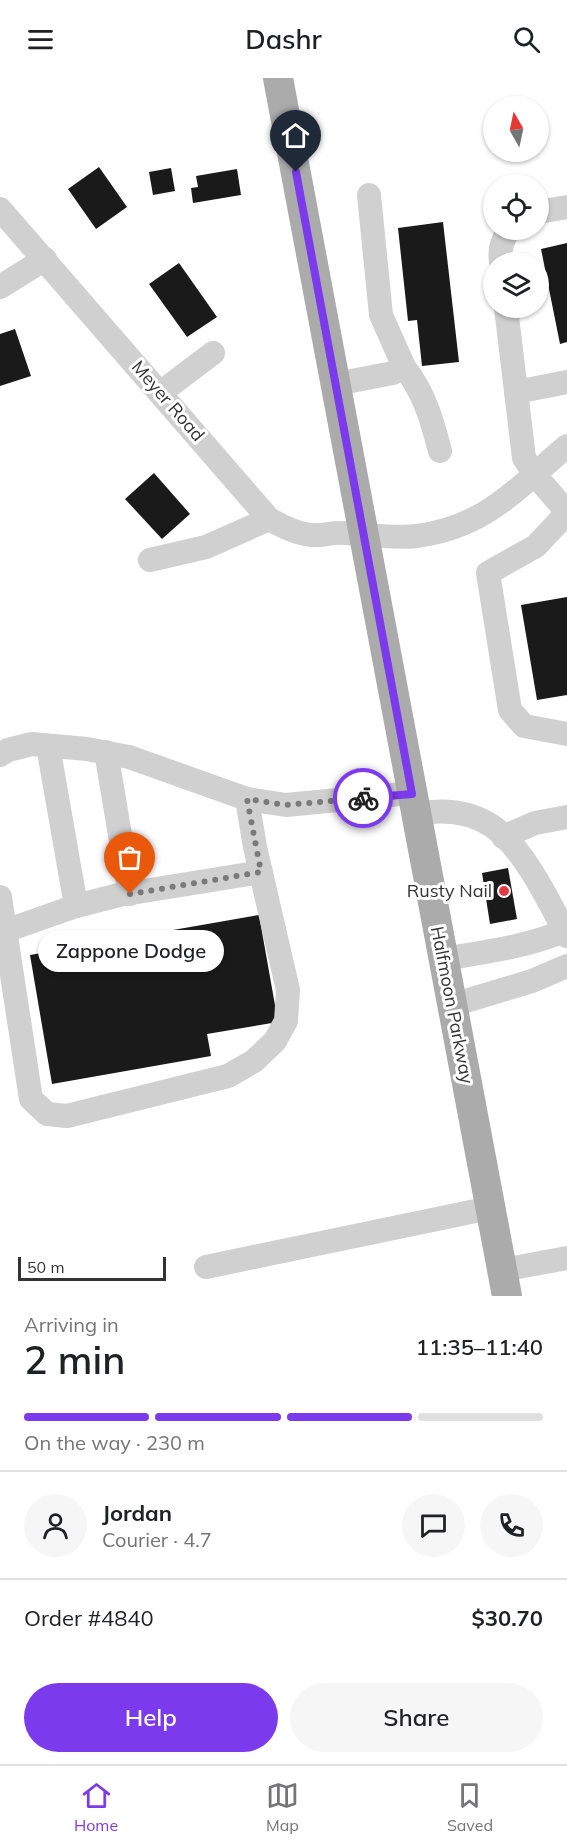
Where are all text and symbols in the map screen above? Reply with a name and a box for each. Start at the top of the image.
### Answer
text: Dashr [245,22,322,56]
icon: menu [24,23,57,56]
icon: search [510,23,543,56]
north arrow [483,96,549,162]
map controls [483,96,549,318]
pin [270,110,321,172]
icon: home [279,119,312,152]
button: locate [483,174,549,240]
button: layers [483,252,549,318]
street label: Meyer Road [127,356,210,446]
courier [333,768,393,828]
icon: bike [347,782,380,815]
pin [104,832,155,894]
icon: bag [113,841,146,874]
place label: Rusty Nail [407,879,492,902]
marker: Rusty Nail [497,884,511,898]
street label: Halfmoon Parkway [426,924,479,1086]
callout: Zappone Dodge [37,930,223,972]
text: Zappone Dodge [56,938,206,963]
scale bar [18,1254,166,1282]
text: 50 m [27,1257,64,1277]
text: Arriving in [24,1312,119,1337]
text: 11:35–11:40 [416,1333,543,1361]
text: 2 min [24,1335,125,1384]
text: On the way · 230 m [24,1430,205,1455]
button: person [24,1494,87,1557]
button: chat [402,1494,465,1557]
button: phone [480,1494,543,1557]
text: Jordan [102,1499,172,1527]
text: Courier · 4.7 [102,1527,212,1552]
text: Order #4840 [24,1604,154,1632]
text: $30.70 [472,1604,543,1632]
button: Help [24,1683,278,1752]
button: Share [290,1683,543,1752]
tab: Home [74,1779,118,1835]
tab: Map [266,1779,299,1835]
tab: Saved [447,1779,493,1835]

